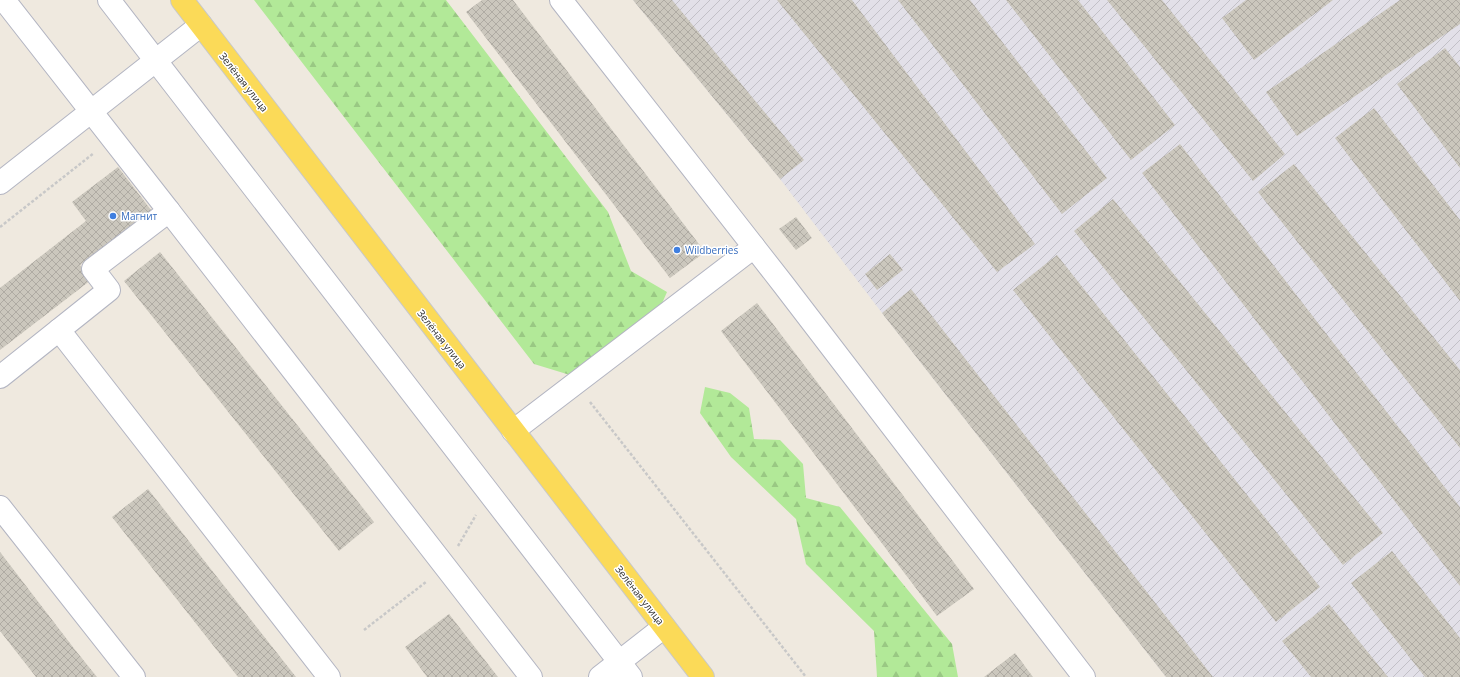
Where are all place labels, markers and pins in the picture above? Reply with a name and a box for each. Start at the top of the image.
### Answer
place label: Магнит [121,209,158,223]
marker: Магнит [108,211,118,221]
place label: Wildberries [685,243,738,257]
marker: Wildberries [672,245,682,255]

